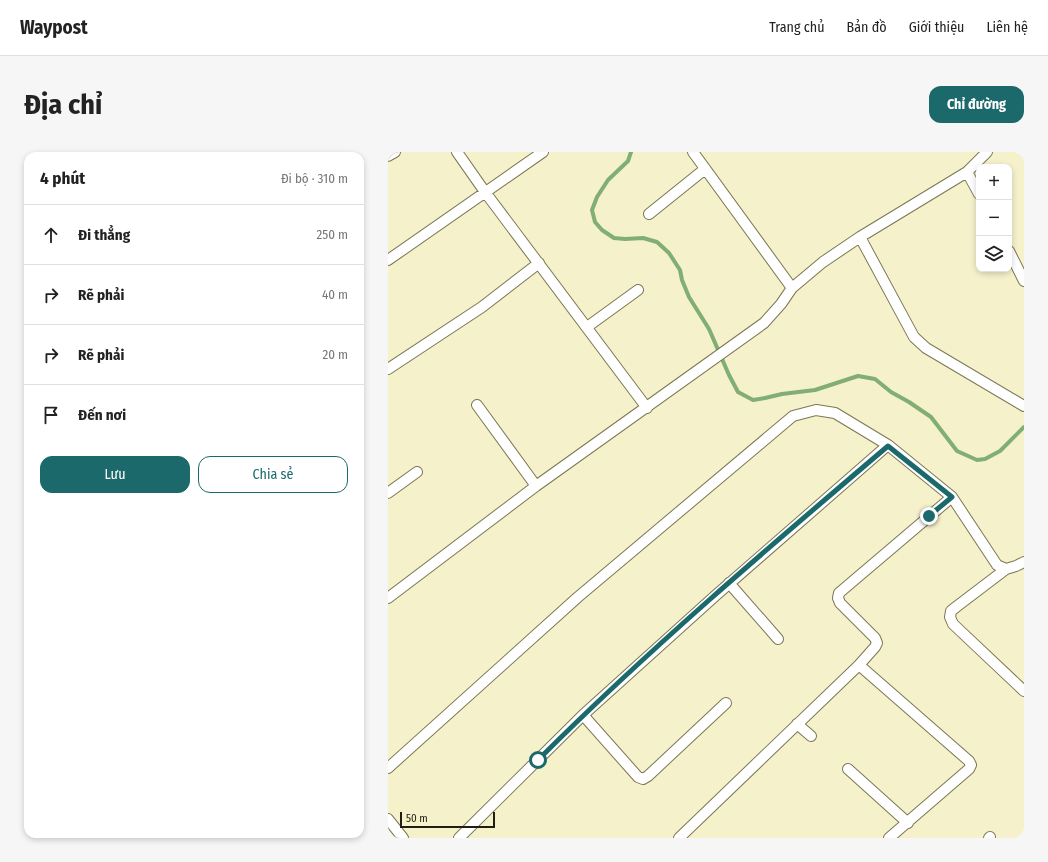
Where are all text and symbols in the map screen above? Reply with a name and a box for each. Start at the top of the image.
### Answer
text: Waypost [20,16,88,39]
text: Trang chủ [769,19,825,36]
text: Bản đồ [847,19,887,36]
text: Giới thiệu [909,19,964,36]
text: Liên hệ [986,19,1028,36]
button: Chỉ đường [929,86,1024,123]
text: Địa chỉ [24,88,102,121]
map controls [976,164,1012,272]
button: + [976,164,1012,200]
text: 4 phút [40,168,85,189]
text: Đi bộ · 310 m [281,171,348,186]
button: − [976,200,1012,236]
icon: ahead [40,224,62,246]
text: Đi thẳng [78,226,130,244]
text: 250 m [316,227,348,242]
button: layers [976,236,1012,272]
icon: right [40,284,62,306]
text: Rẽ phải [78,286,124,304]
text: 40 m [322,287,348,302]
icon: right [40,344,62,366]
text: Rẽ phải [78,346,124,364]
text: 20 m [322,347,348,362]
icon: arrive [40,404,62,426]
text: Đến nơi [78,406,126,424]
button: Lưu [40,456,190,493]
button: Chia sẻ [198,456,348,493]
route end [920,507,938,525]
route start [529,751,547,769]
scale bar [400,810,495,829]
text: 50 m [406,812,428,825]

